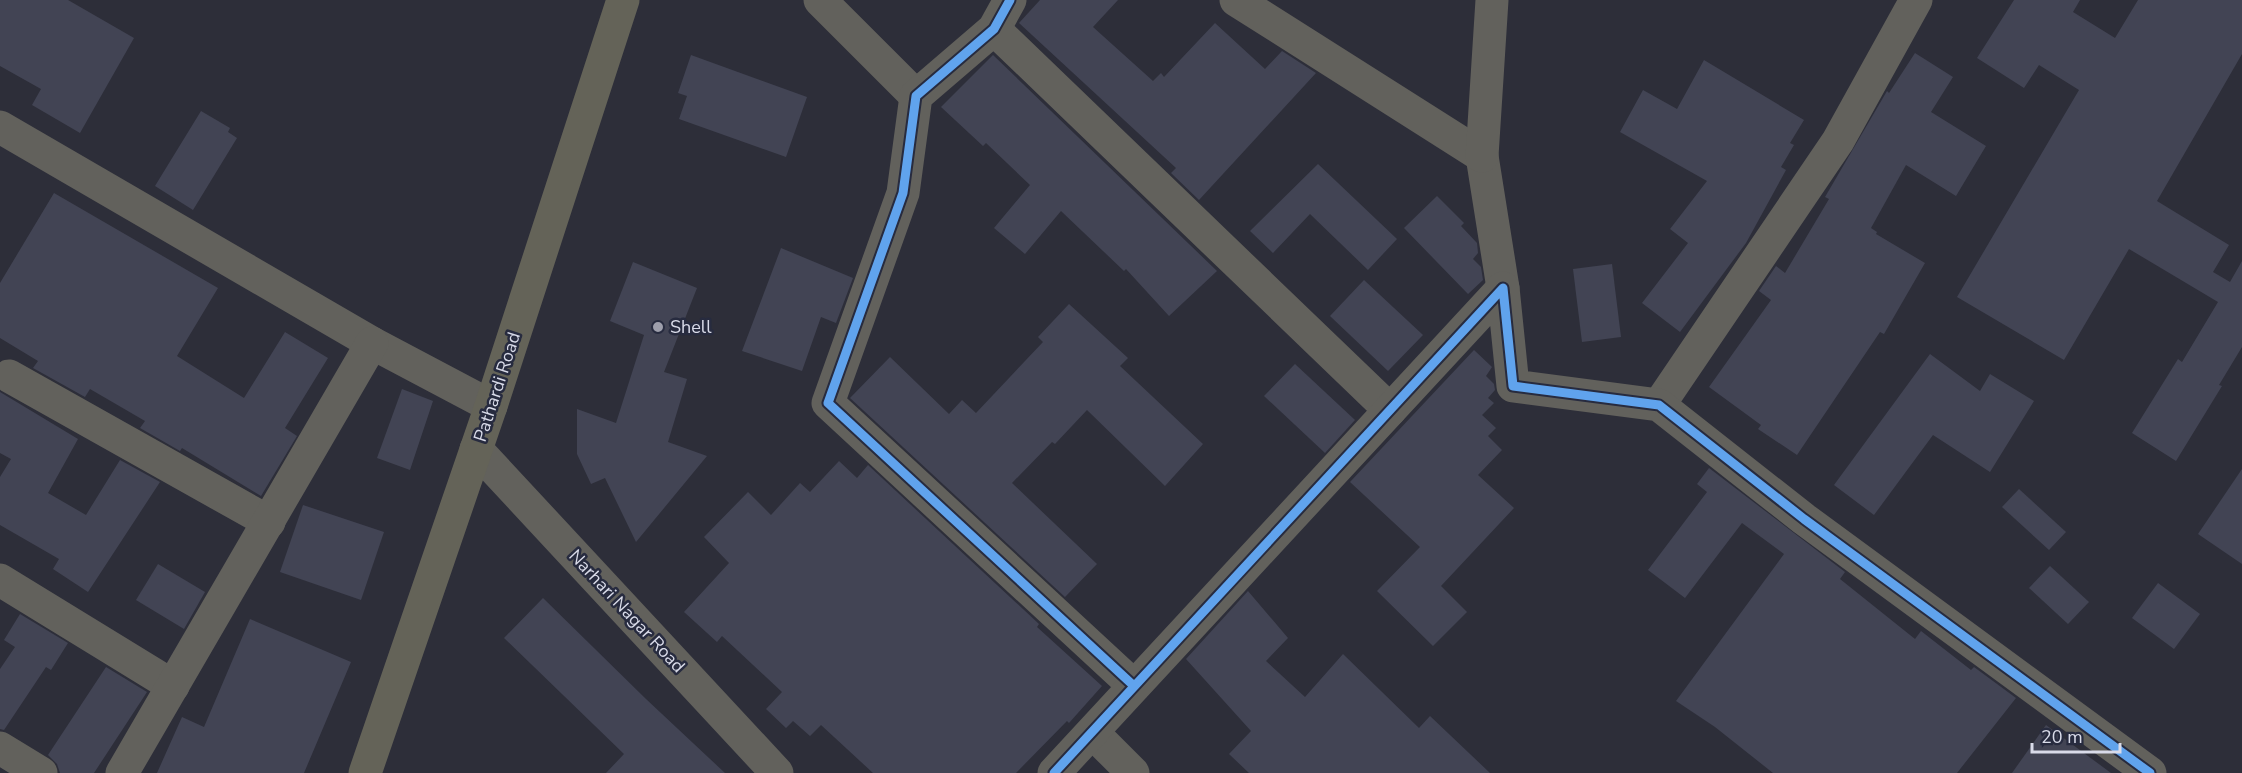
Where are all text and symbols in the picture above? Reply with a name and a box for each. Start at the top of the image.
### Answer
place label: Shell [670,315,712,339]
marker: Shell [651,320,665,334]
street label: Pathardi Road [468,329,526,445]
street label: Narhari Nagar Road [564,544,690,678]
scale bar [2032,716,2120,754]
text: 20 m [2041,725,2083,749]

